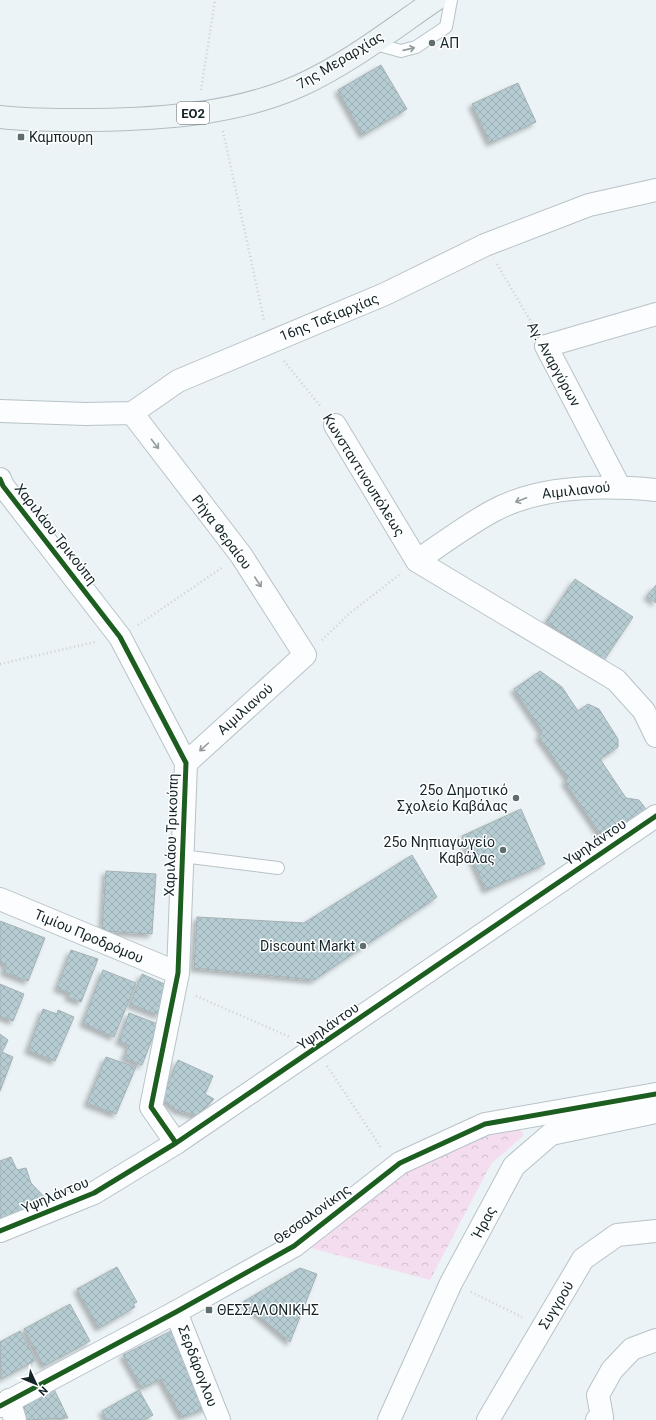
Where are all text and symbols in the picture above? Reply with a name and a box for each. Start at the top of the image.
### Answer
street label: 7ης Μεραρχίας [294,28,386,92]
place label: ΑΠ [440,35,459,51]
marker: ΑΠ [427,38,437,48]
one-way arrow [402,44,415,52]
road number: ΕΟ2 [177,102,209,124]
place label: Καμπουρη [29,129,93,145]
marker: Καμπουρη [16,132,26,142]
street label: 16ης Ταξιαρχίας [277,290,381,344]
street label: Αγ. Αναργύρων [524,319,584,409]
street label: Κωνσταντινουπόλεως [320,411,408,539]
one-way arrow [151,439,160,450]
street label: Αιμιλιανού [541,478,611,502]
street label: Χαριλάου Τρικούπη [12,480,100,588]
street label: Ρήγα Φεραίου [189,492,255,572]
one-way arrow [515,497,527,504]
one-way arrow [254,576,262,587]
street label: Αιμιλιανού [214,680,276,738]
one-way arrow [199,742,209,751]
street label: Χαριλάου Τρικούπη [161,773,181,897]
place label: 25ο Δημοτικό Σχολείο Καβάλας [397,782,508,814]
marker: 25ο Δημοτικό Σχολείο Καβάλας [511,793,521,803]
street label: Υψηλάντου [561,815,630,869]
place label: 25ο Νηπιαγωγείο Καβάλας [384,834,495,866]
marker: 25ο Νηπιαγωγείο Καβάλας [498,845,508,855]
street label: Τιμίου Προδρόμου [32,906,146,966]
place label: Discount Markt [260,938,355,954]
marker: Discount Markt [358,941,368,951]
street label: Υψηλάντου [294,999,362,1054]
street label: Υψηλάντου [19,1174,91,1217]
street label: Θεσσαλονίκης [270,1181,354,1247]
street label: Ήρας [468,1203,499,1242]
street label: Συγγρού [535,1278,577,1332]
place label: ΘΕΣΣΑΛΟΝΙΚΗΣ [217,1302,319,1318]
marker: ΘΕΣΣΑΛΟΝΙΚΗΣ [204,1305,214,1315]
street label: Σερδάρογλου [175,1323,221,1409]
north arrow [16,1364,56,1404]
text: N [35,1383,50,1398]

